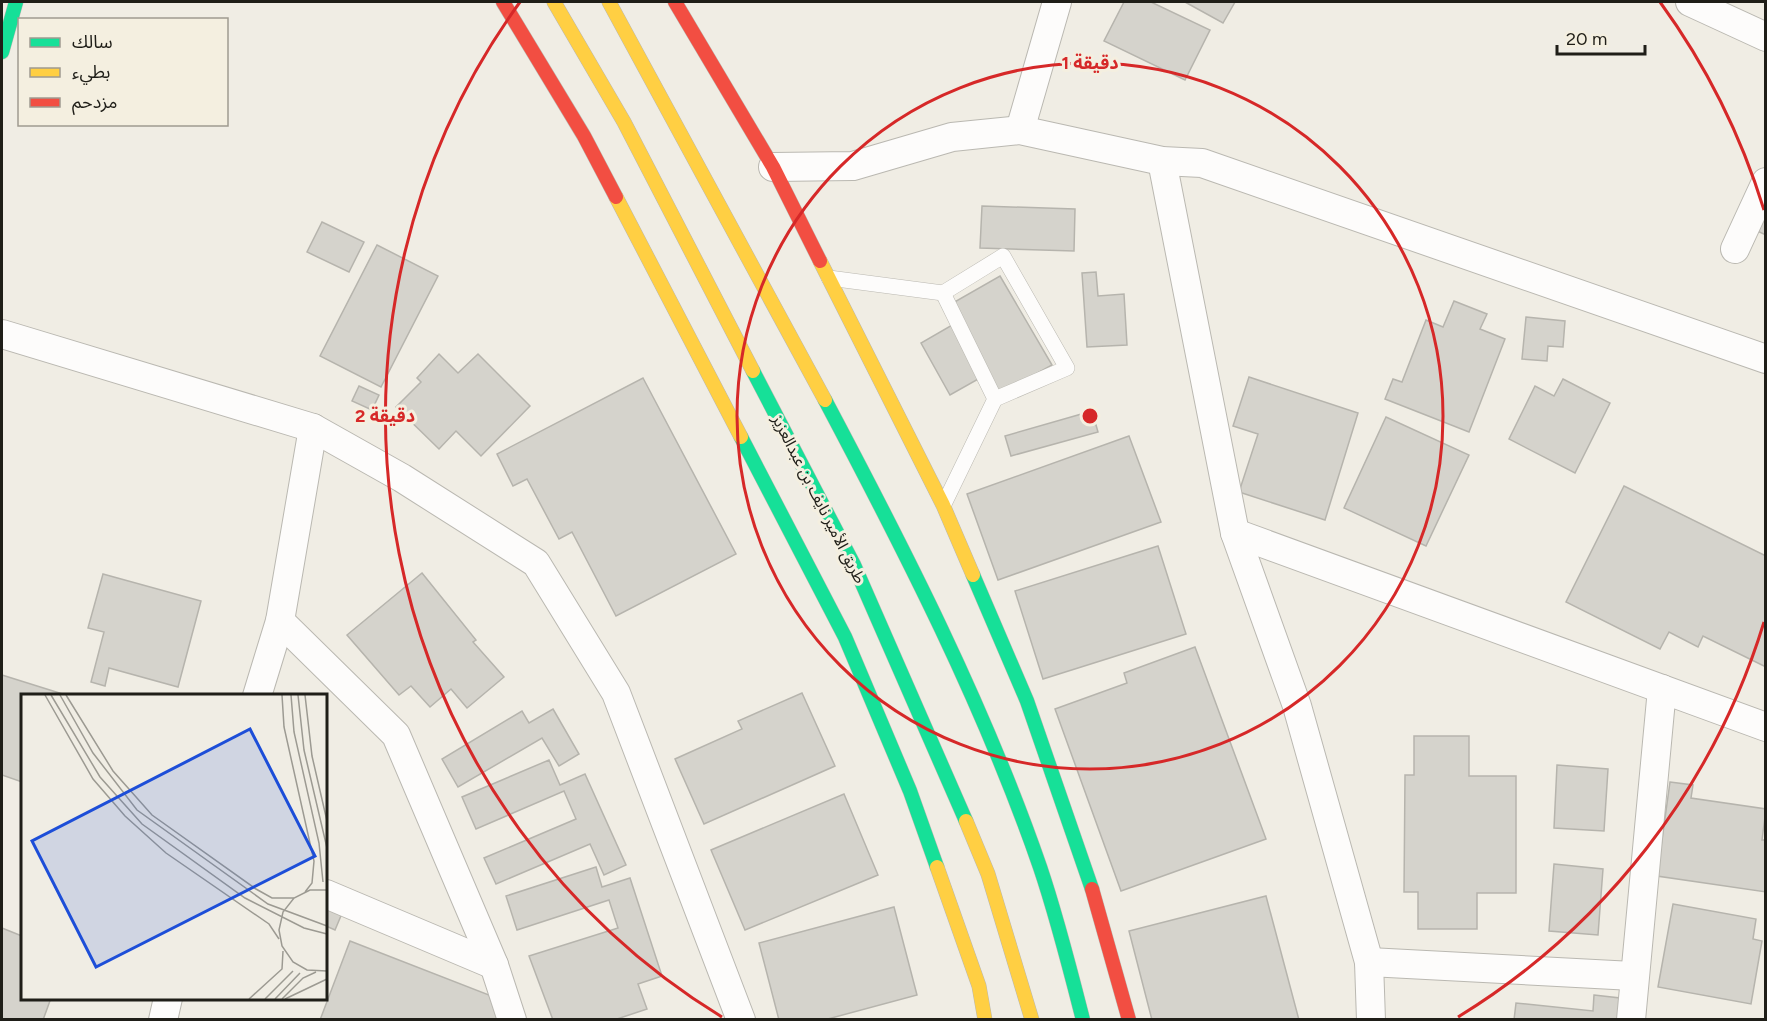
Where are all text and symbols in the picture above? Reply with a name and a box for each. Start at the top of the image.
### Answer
legend [18,18,228,126]
scale bar [1557,18,1646,56]
text: 20 m [1566,28,1607,50]
text: سالك [72,31,113,53]
text: 1 دقيقة [1061,52,1119,74]
text: بطيء [72,61,110,85]
text: مزدحم [72,91,117,115]
text: 2 دقيقة [355,405,415,427]
centre of rings [1080,406,1100,426]
street label: طريق الأمير نايف بن عبدالعزيز [767,411,870,587]
inset map [21,694,327,1000]

